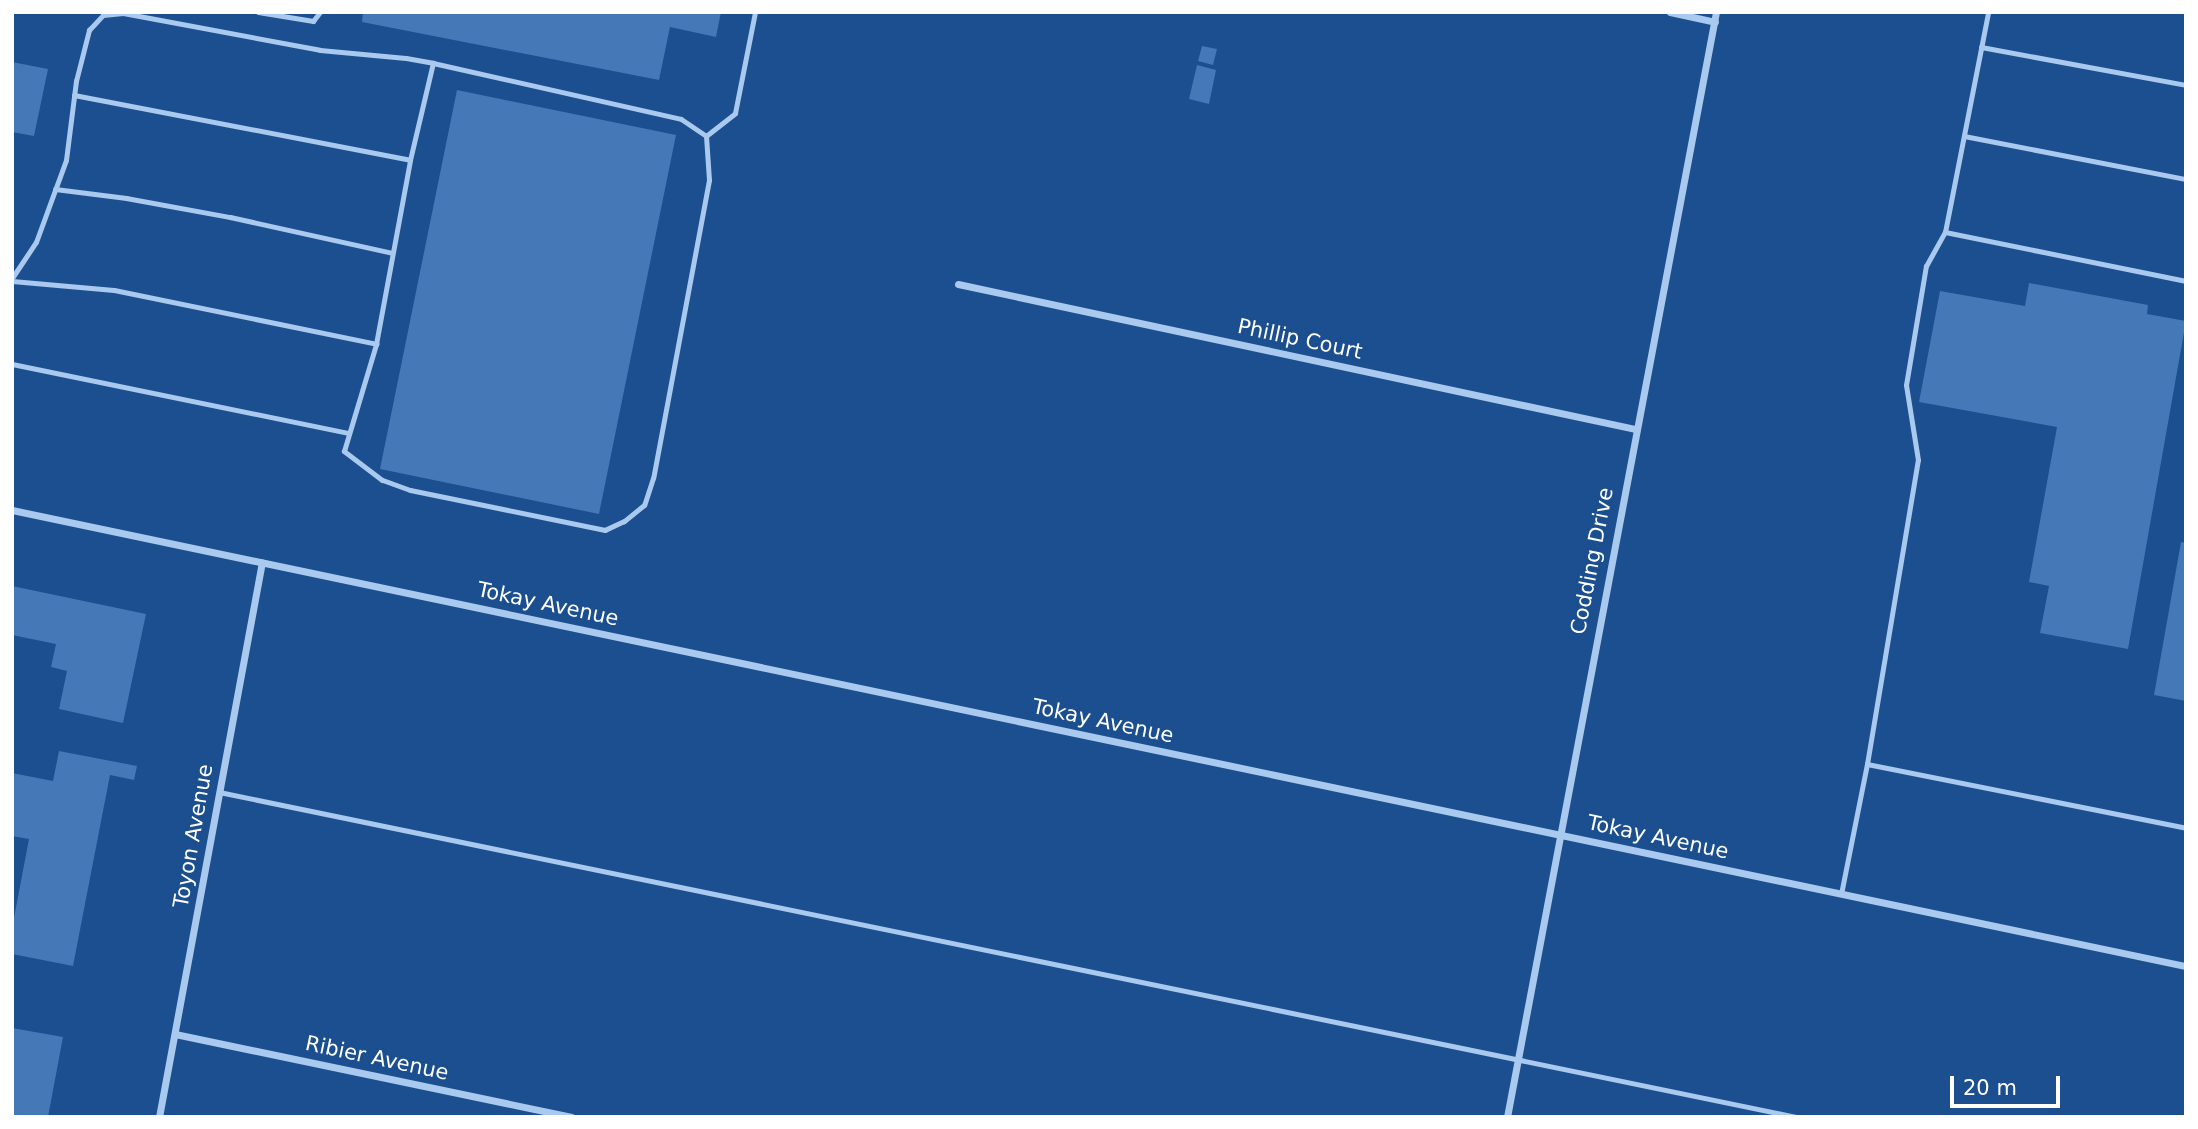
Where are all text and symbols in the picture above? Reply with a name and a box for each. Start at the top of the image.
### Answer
street label: Phillip Court [1235,313,1365,365]
street label: Codding Drive [1565,485,1619,637]
street label: Tokay Avenue [475,577,621,631]
street label: Tokay Avenue [1030,694,1176,748]
street label: Toyon Avenue [168,762,218,910]
street label: Tokay Avenue [1585,810,1731,864]
street label: Ribier Avenue [303,1031,451,1085]
scale bar [1953,1062,2063,1106]
text: 20 m [1963,1076,2017,1100]

